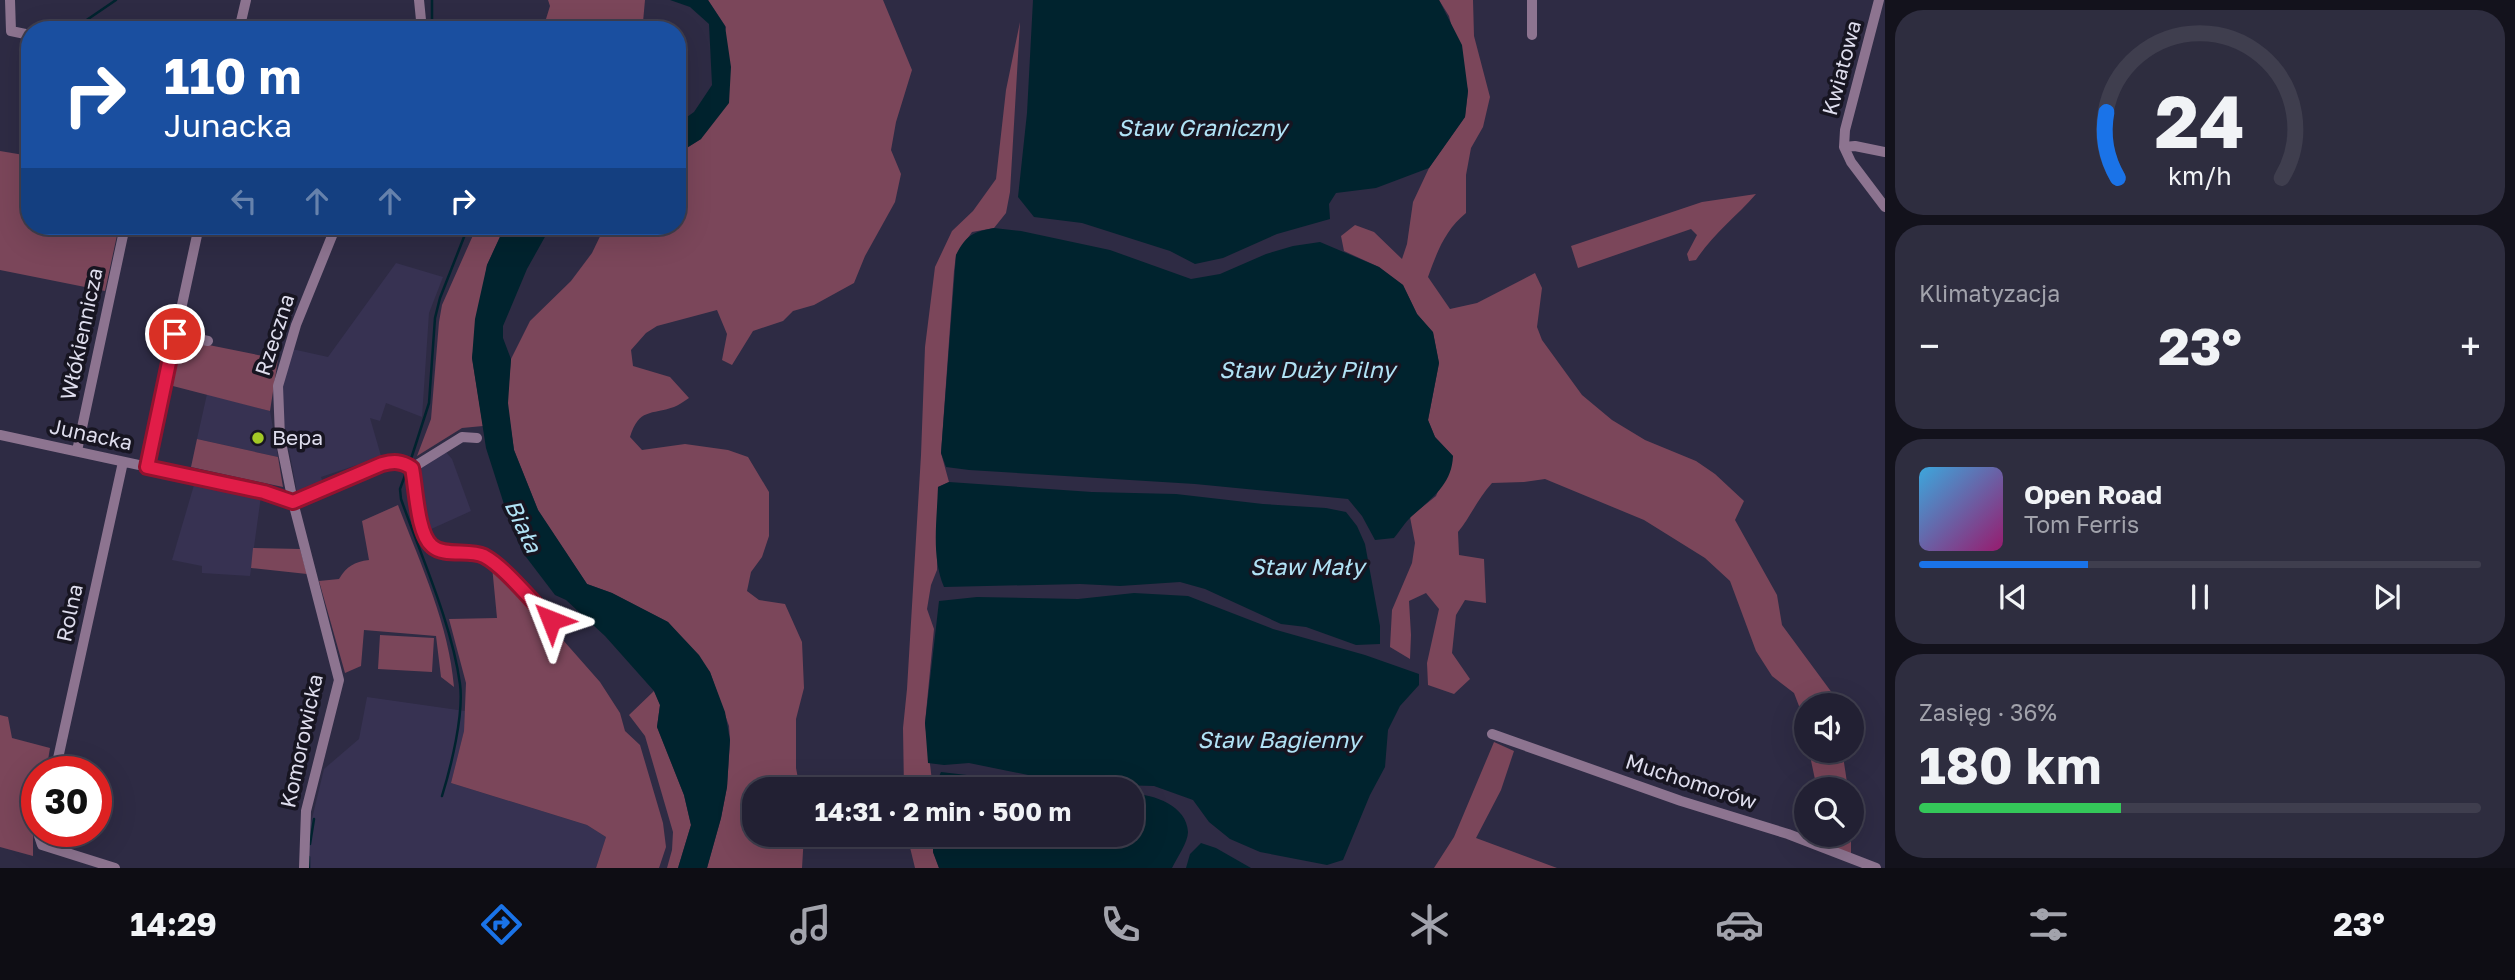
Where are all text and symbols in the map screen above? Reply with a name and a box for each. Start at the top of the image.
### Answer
street label: Kwiatowa [1816,17,1866,118]
text: 110 m [164,46,301,105]
icon: right [49,49,140,140]
text: 24 [2155,78,2245,165]
text: Junacka [164,106,292,144]
water label: Staw Graniczny [1117,113,1290,141]
text: km/h [2168,160,2232,191]
icon: left [225,182,263,220]
icon: ahead [298,182,336,220]
icon: ahead [371,182,409,220]
icon: right [444,182,482,220]
street label: Włókiennicza [54,265,108,402]
text: Klimatyzacja [1919,279,2060,307]
street label: Rzeczna [249,291,299,379]
pin [145,304,205,364]
text: 23° [2158,314,2242,376]
icon: arrive [156,315,194,353]
text: − [1919,323,1940,368]
text: + [2460,323,2481,368]
water label: Staw Duży Pilny [1219,355,1398,383]
street label: Junacka [47,413,135,455]
place label: Bepa [272,424,323,450]
marker: Bepa [250,430,266,446]
text: Open Road [2024,479,2162,510]
water label: Biała [500,495,549,557]
text: Tom Ferris [2024,510,2139,538]
water label: Staw Mały [1250,552,1367,580]
icon: previous [1994,578,2032,616]
icon: pause [2181,578,2219,616]
icon: next [2368,578,2406,616]
street label: Rolna [50,582,88,644]
position arrow [514,583,588,657]
street label: Komorowicka [274,672,328,810]
map controls [1794,693,1864,847]
button: sound [1794,693,1864,763]
text: Zasięg · 36% [1919,698,2057,726]
water label: Staw Bagienny [1197,725,1364,753]
text: 180 km [1919,733,2102,795]
street label: Muchomorów [1622,748,1760,814]
speed limit sign: 30 [21,756,112,847]
button: search [1794,777,1864,847]
text: 14:31 · 2 min · 500 m [815,796,1071,827]
icon: directions [477,900,526,949]
icon: music [786,900,835,949]
icon: phone [1096,900,1145,949]
icon: climate [1405,900,1454,949]
icon: car [1715,900,1764,949]
icon: filters [2024,900,2073,949]
text: 14:29 [130,905,217,943]
text: 23° [2333,905,2385,943]

